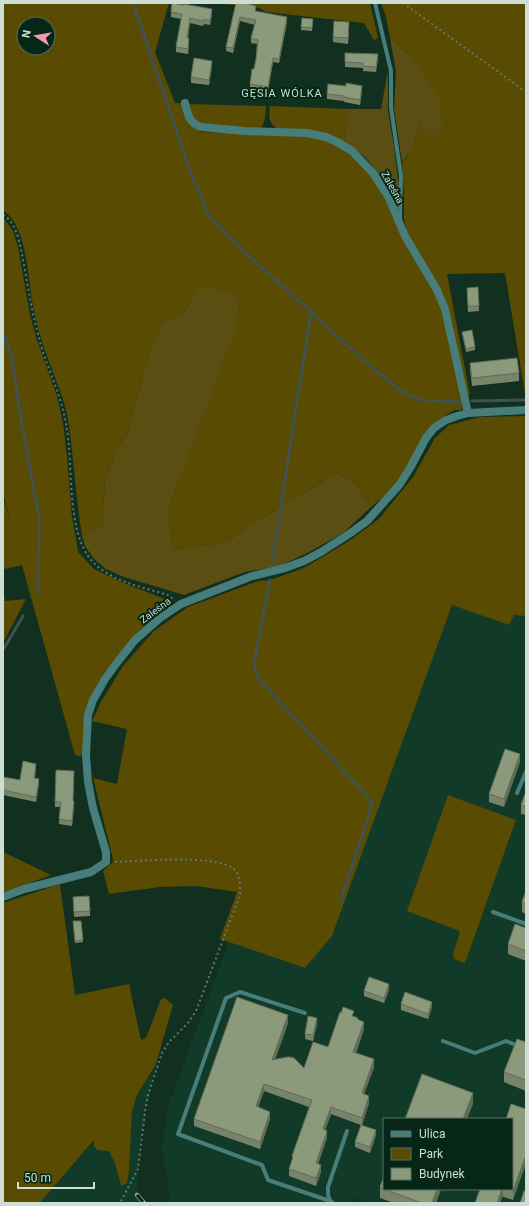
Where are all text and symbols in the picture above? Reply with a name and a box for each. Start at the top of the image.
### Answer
north arrow [16,16,56,56]
text: N [20,29,34,39]
district label: GĘSIA WÓLKA [241,87,323,100]
street label: Zaleśna [379,169,406,205]
street label: Zaleśna [138,595,173,625]
legend [383,1118,513,1190]
text: Ulica [419,1127,445,1141]
text: Park [419,1147,444,1161]
scale bar [18,1164,94,1190]
text: Budynek [419,1167,466,1181]
text: 50 m [24,1171,51,1185]

